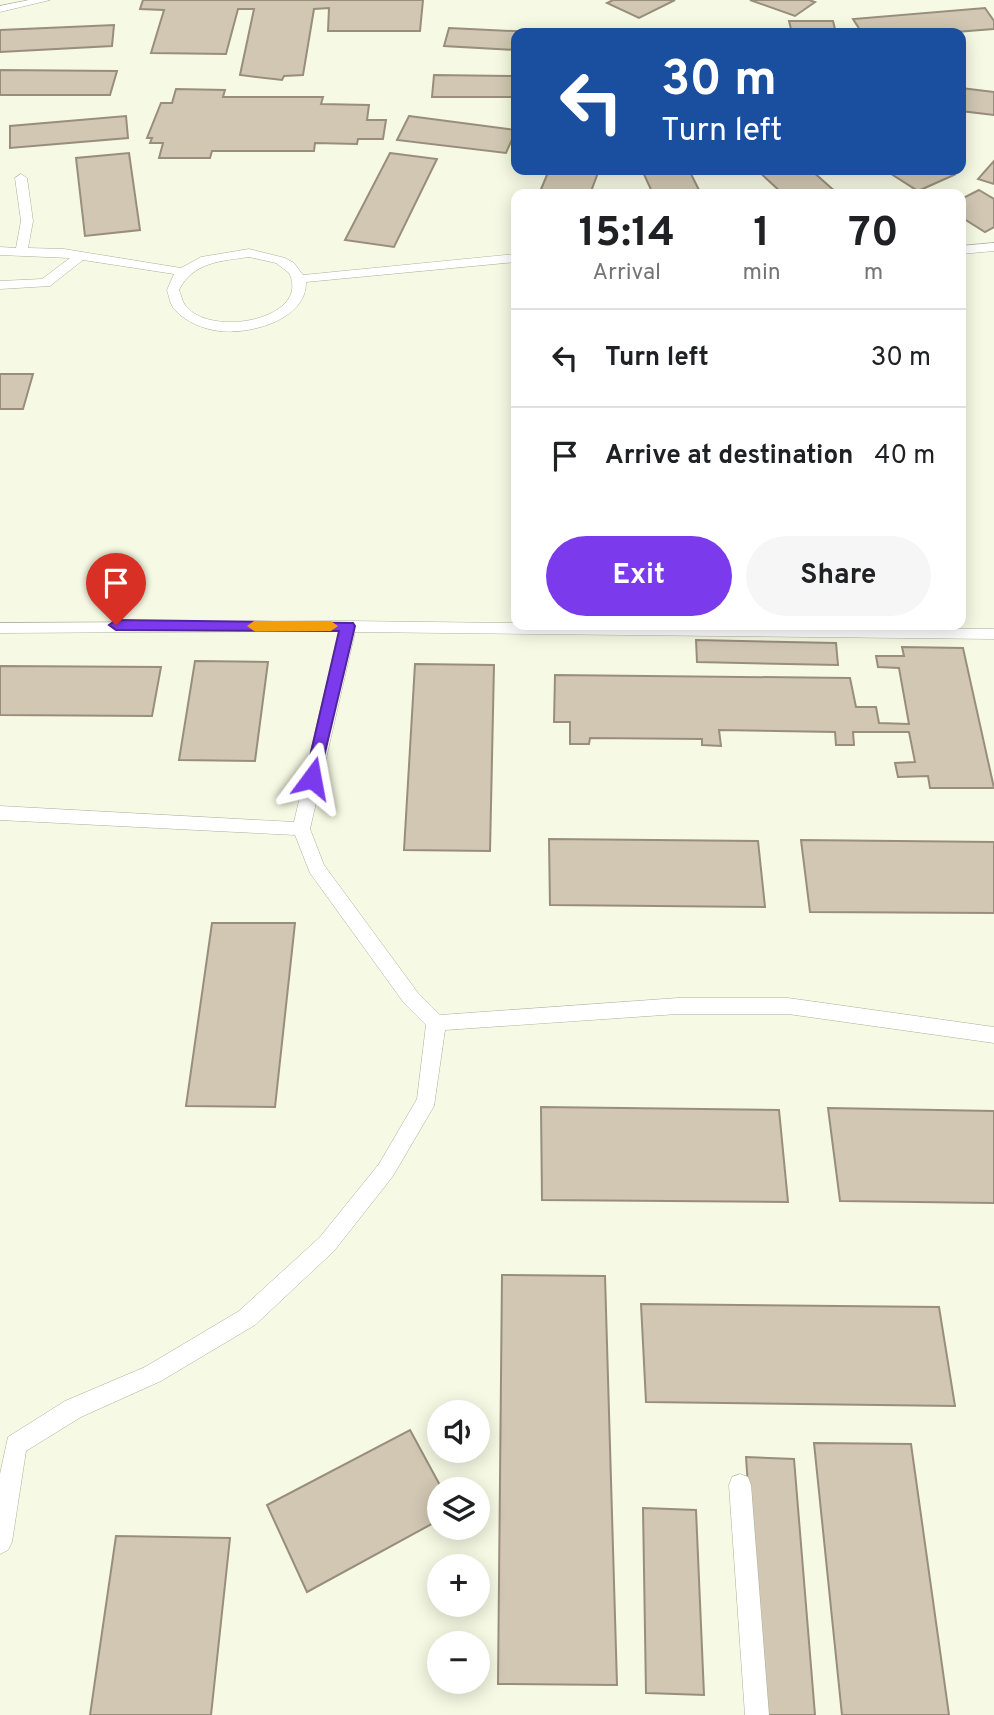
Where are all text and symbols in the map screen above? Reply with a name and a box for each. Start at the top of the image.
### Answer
text: 30 m [661,51,777,113]
icon: left [546,56,637,147]
text: Turn left [661,112,782,152]
text: 15:14 [579,208,675,261]
text: 1 [753,208,770,261]
text: 70 [848,208,899,261]
text: Arrival [592,259,661,288]
text: min [743,259,781,288]
text: m [864,259,883,288]
icon: left [546,339,584,377]
text: Turn left [605,342,709,375]
text: 30 m [871,342,931,375]
icon: arrive [546,437,584,475]
text: Arrive at destination [605,440,853,473]
text: 40 m [874,440,935,473]
button: Exit [546,536,732,616]
button: Share [746,536,931,616]
pin [86,553,146,625]
icon: arrive [97,564,135,602]
position arrow [275,741,349,815]
map controls [427,1400,490,1694]
button: sound [427,1400,490,1463]
button: layers [427,1477,490,1540]
button: + [427,1554,490,1617]
button: − [427,1631,490,1694]

